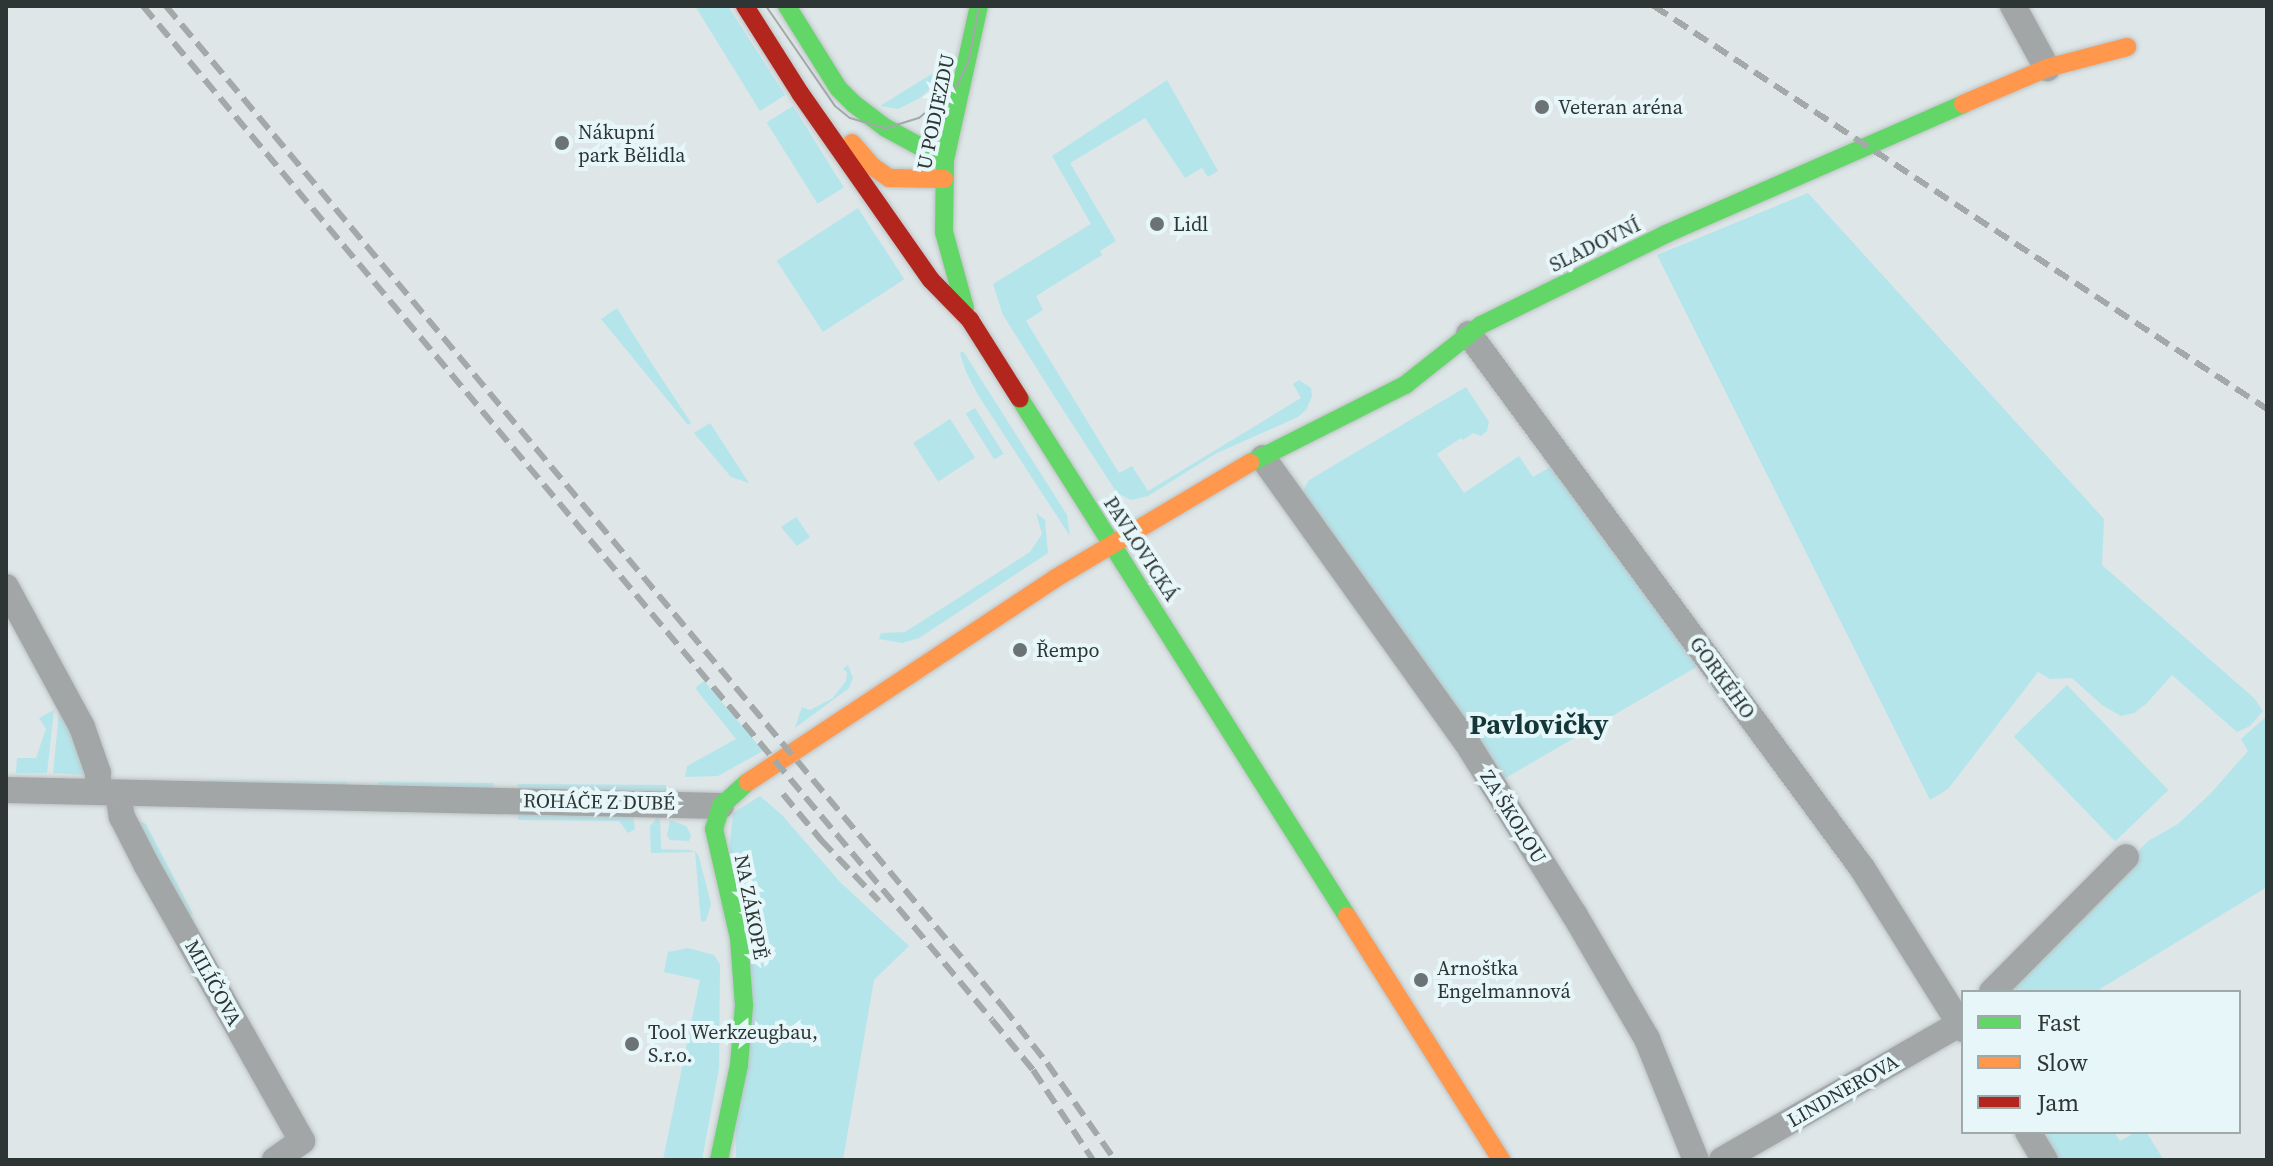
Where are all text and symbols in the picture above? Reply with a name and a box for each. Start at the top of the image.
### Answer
street label: U PODJEZDU [912,52,960,172]
place label: Veteran aréna [1558,95,1683,119]
marker: Veteran aréna [1533,98,1551,116]
place label: Nákupní park Bělidla [578,120,685,167]
marker: Nákupní park Bělidla [553,134,571,152]
place label: Lidl [1173,212,1208,236]
street label: SLADOVNÍ [1546,213,1644,277]
marker: Lidl [1148,215,1166,233]
street label: PAVLOVICKÁ [1098,492,1184,606]
street label: GORKÉHO [1684,632,1760,724]
place label: Řempo [1036,638,1099,662]
marker: Řempo [1011,641,1029,659]
district label: Pavlovičky [1470,707,1608,741]
street label: ZA ŠKOLOU [1475,766,1551,868]
street label: ROHÁČE Z DUBÉ [523,789,675,815]
street label: NA ZÁKOPĚ [729,853,773,961]
street label: MILÍČOVA [180,936,246,1030]
place label: Arnoštka Engelmannová [1437,956,1571,1003]
marker: Arnoštka Engelmannová [1412,971,1430,989]
legend [1961,990,2241,1134]
text: Fast [2037,1006,2080,1039]
place label: Tool Werkzeugbau, S.r.o. [648,1020,819,1067]
marker: Tool Werkzeugbau, S.r.o. [623,1035,641,1053]
text: Slow [2037,1046,2088,1079]
street label: LINDNEROVA [1783,1050,1903,1132]
text: Jam [2037,1086,2079,1119]

